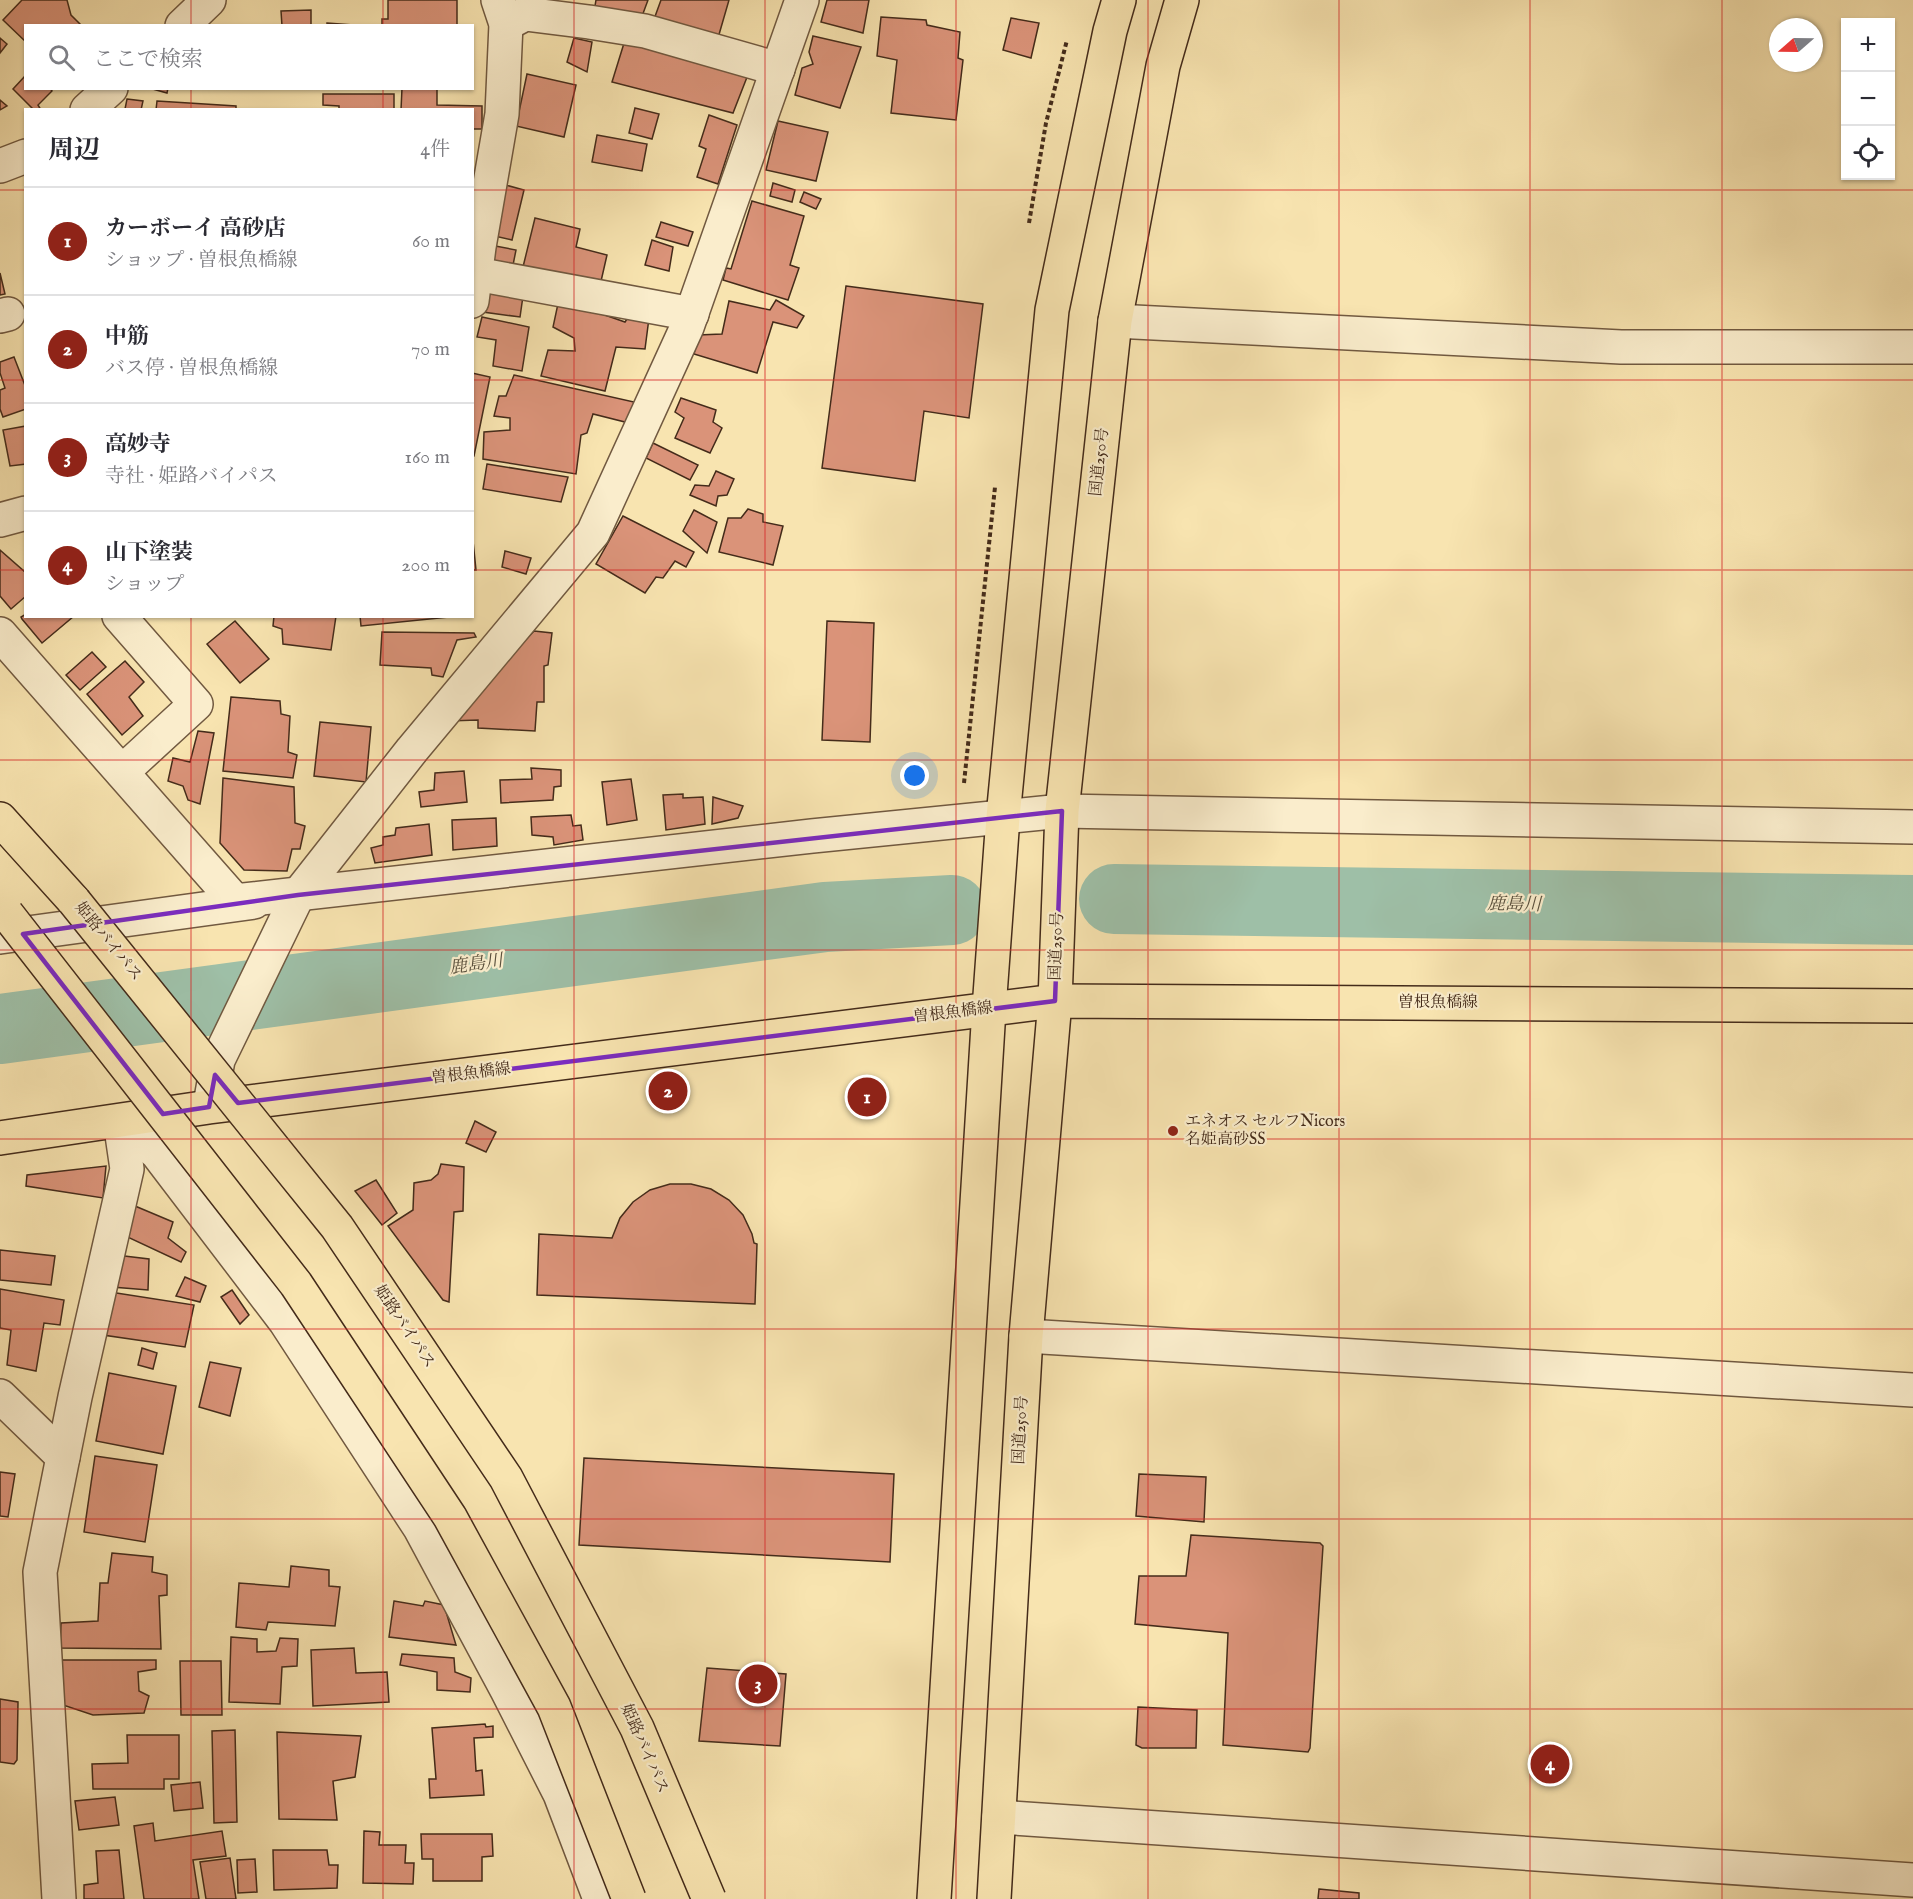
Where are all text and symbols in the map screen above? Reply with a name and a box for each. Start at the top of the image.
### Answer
north arrow [1769,18,1823,72]
map controls [1841,18,1895,180]
button: + [1841,18,1895,72]
search box [24,24,474,90]
icon: search [45,41,78,74]
text: ここで検索 [93,46,203,74]
button: − [1841,72,1895,126]
button: locate [1841,126,1895,180]
text: 周辺 [48,134,100,167]
text: 4件 [420,137,450,162]
text: カーボーイ 高砂店 [105,215,286,243]
text: 1 [64,229,71,254]
text: 60 m [412,229,450,254]
text: ショップ · 曽根魚橋線 [105,248,298,273]
text: 中筋 [105,323,149,351]
text: 2 [63,337,72,362]
text: 70 m [411,337,450,362]
text: バス停 · 曽根魚橋線 [105,356,278,381]
street label: 国道250号 [1086,427,1114,497]
text: 高妙寺 [105,431,171,459]
text: 3 [64,445,71,470]
text: 160 m [404,445,450,470]
text: 寺社 · 姫路バイパス [105,464,278,489]
text: 山下塗装 [105,539,193,567]
text: 4 [63,553,72,578]
text: 200 m [401,553,450,578]
text: ショップ [105,572,185,597]
your location [900,761,929,790]
water label: 鹿島川 [1487,893,1543,917]
street label: 姫路バイパス [70,899,146,985]
street label: 国道250号 [1046,911,1068,981]
water label: 鹿島川 [448,950,506,980]
street label: 曽根魚橋線 [1398,993,1478,1013]
street label: 曽根魚橋線 [912,998,994,1028]
street label: 曽根魚橋線 [430,1059,512,1089]
pin: 2 [648,1068,688,1114]
pin: 1 [848,1074,886,1120]
place label: エネオス セルフNicors 名姫高砂SS [1185,1112,1346,1150]
marker: エネオス セルフNicors 名姫高砂SS [1166,1124,1180,1138]
street label: 姫路バイパス [369,1282,439,1372]
street label: 国道250号 [1009,1395,1033,1465]
pin: 3 [738,1662,777,1706]
street label: 姫路バイパス [615,1701,673,1797]
pin: 4 [1530,1742,1570,1786]

